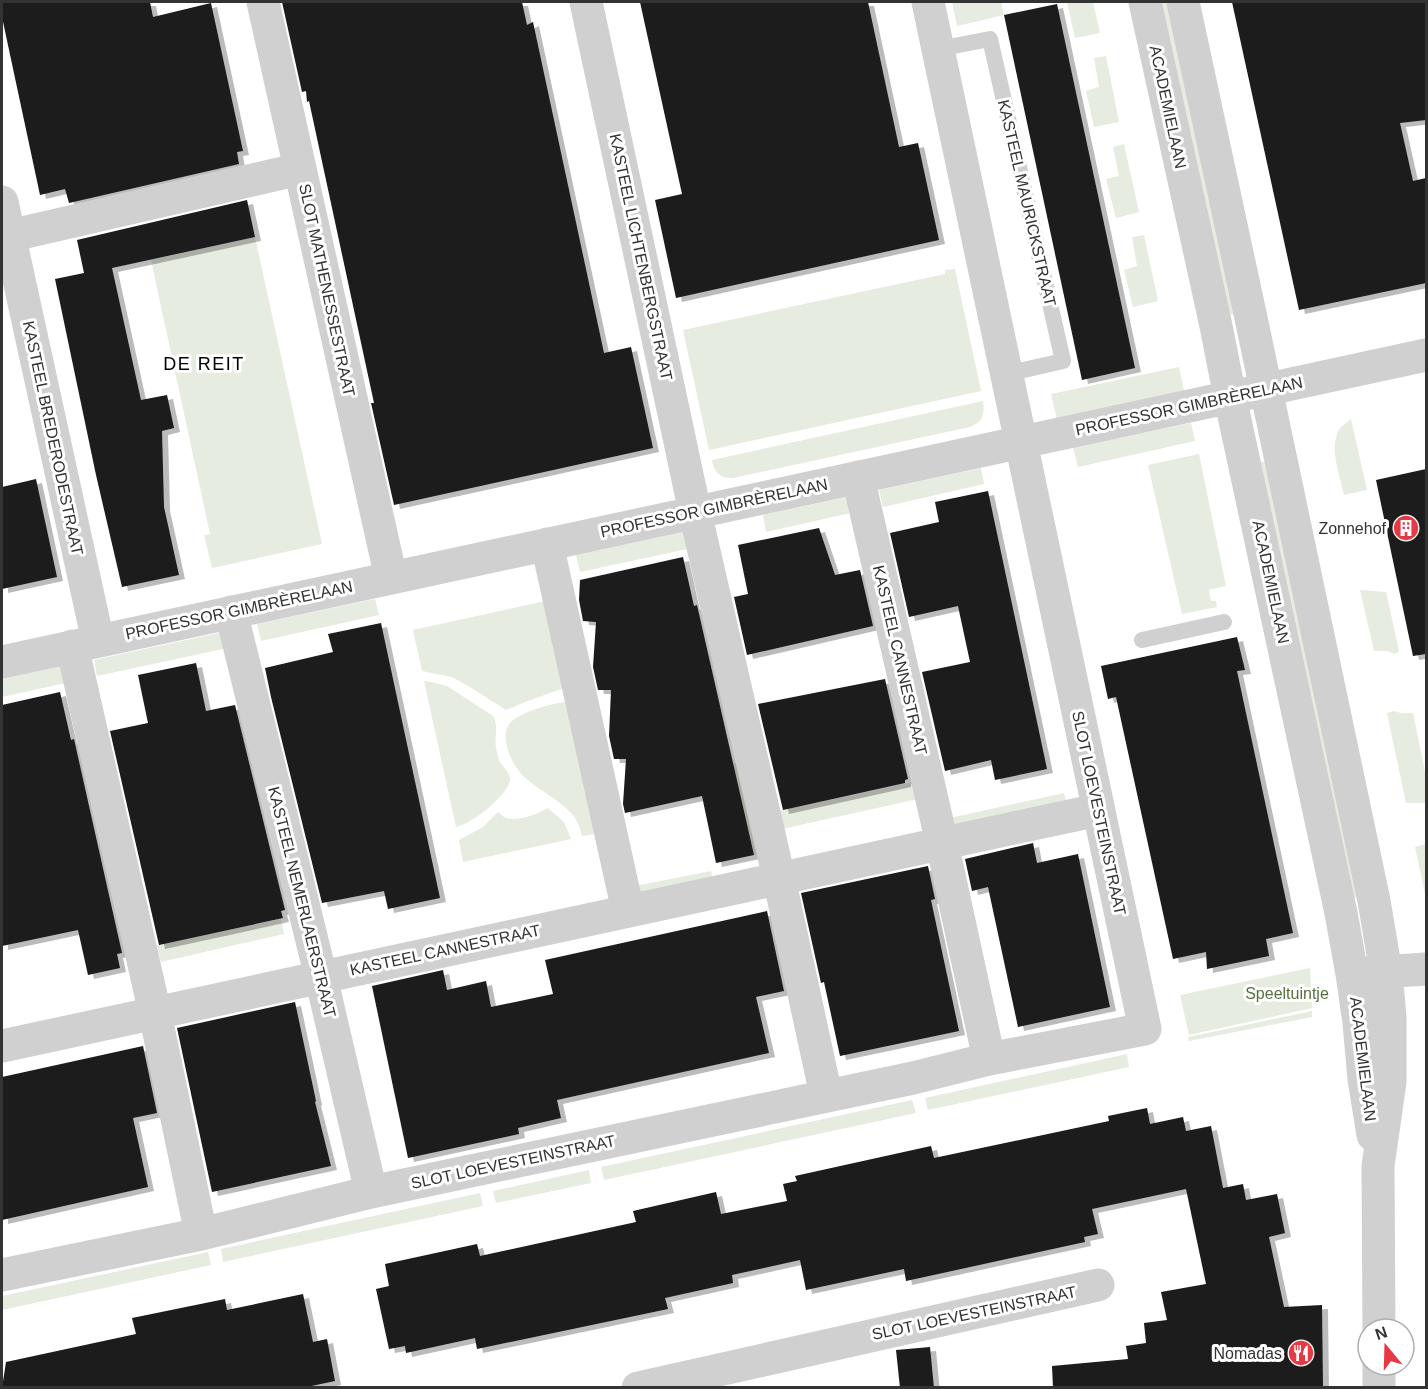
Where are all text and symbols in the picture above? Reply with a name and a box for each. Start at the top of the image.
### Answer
street label: ACADEMIELAAN [1147,44,1189,170]
street label: KASTEEL MAURICKSTRAAT [995,98,1059,308]
street label: KASTEEL LICHTENBERGSTRAAT [607,132,676,382]
street label: SLOT MATHENESSESTRAAT [296,182,358,398]
street label: KASTEEL BREDERODESTRAAT [20,319,86,557]
district label: DE REIT [163,354,245,374]
street label: PROFESSOR GIMBRÈRELAAN [1074,373,1304,438]
street label: PROFESSOR GIMBRÈRELAAN [599,475,829,540]
building icon: Zonnehof [1391,513,1421,543]
street label: ACADEMIELAAN [1250,519,1292,645]
place label: Zonnehof [1318,520,1387,537]
street label: KASTEEL CANNESTRAAT [870,564,930,757]
street label: PROFESSOR GIMBRÈRELAAN [124,577,354,642]
street label: SLOT LOEVESTEINSTRAAT [1069,709,1129,917]
street label: KASTEEL NEMERLAERSTRAAT [265,785,339,1019]
street label: KASTEEL CANNESTRAAT [348,921,542,978]
park label: Speeltuintje [1245,985,1329,1002]
street label: ACADEMIELAAN [1347,996,1379,1122]
street label: SLOT LOEVESTEINSTRAAT [409,1132,617,1192]
street label: SLOT LOEVESTEINSTRAAT [870,1283,1078,1343]
north arrow [1356,1317,1416,1377]
text: N [1373,1323,1390,1343]
restaurant icon: Nomadas [1286,1338,1316,1368]
place label: Nomadas [1214,1345,1282,1362]

